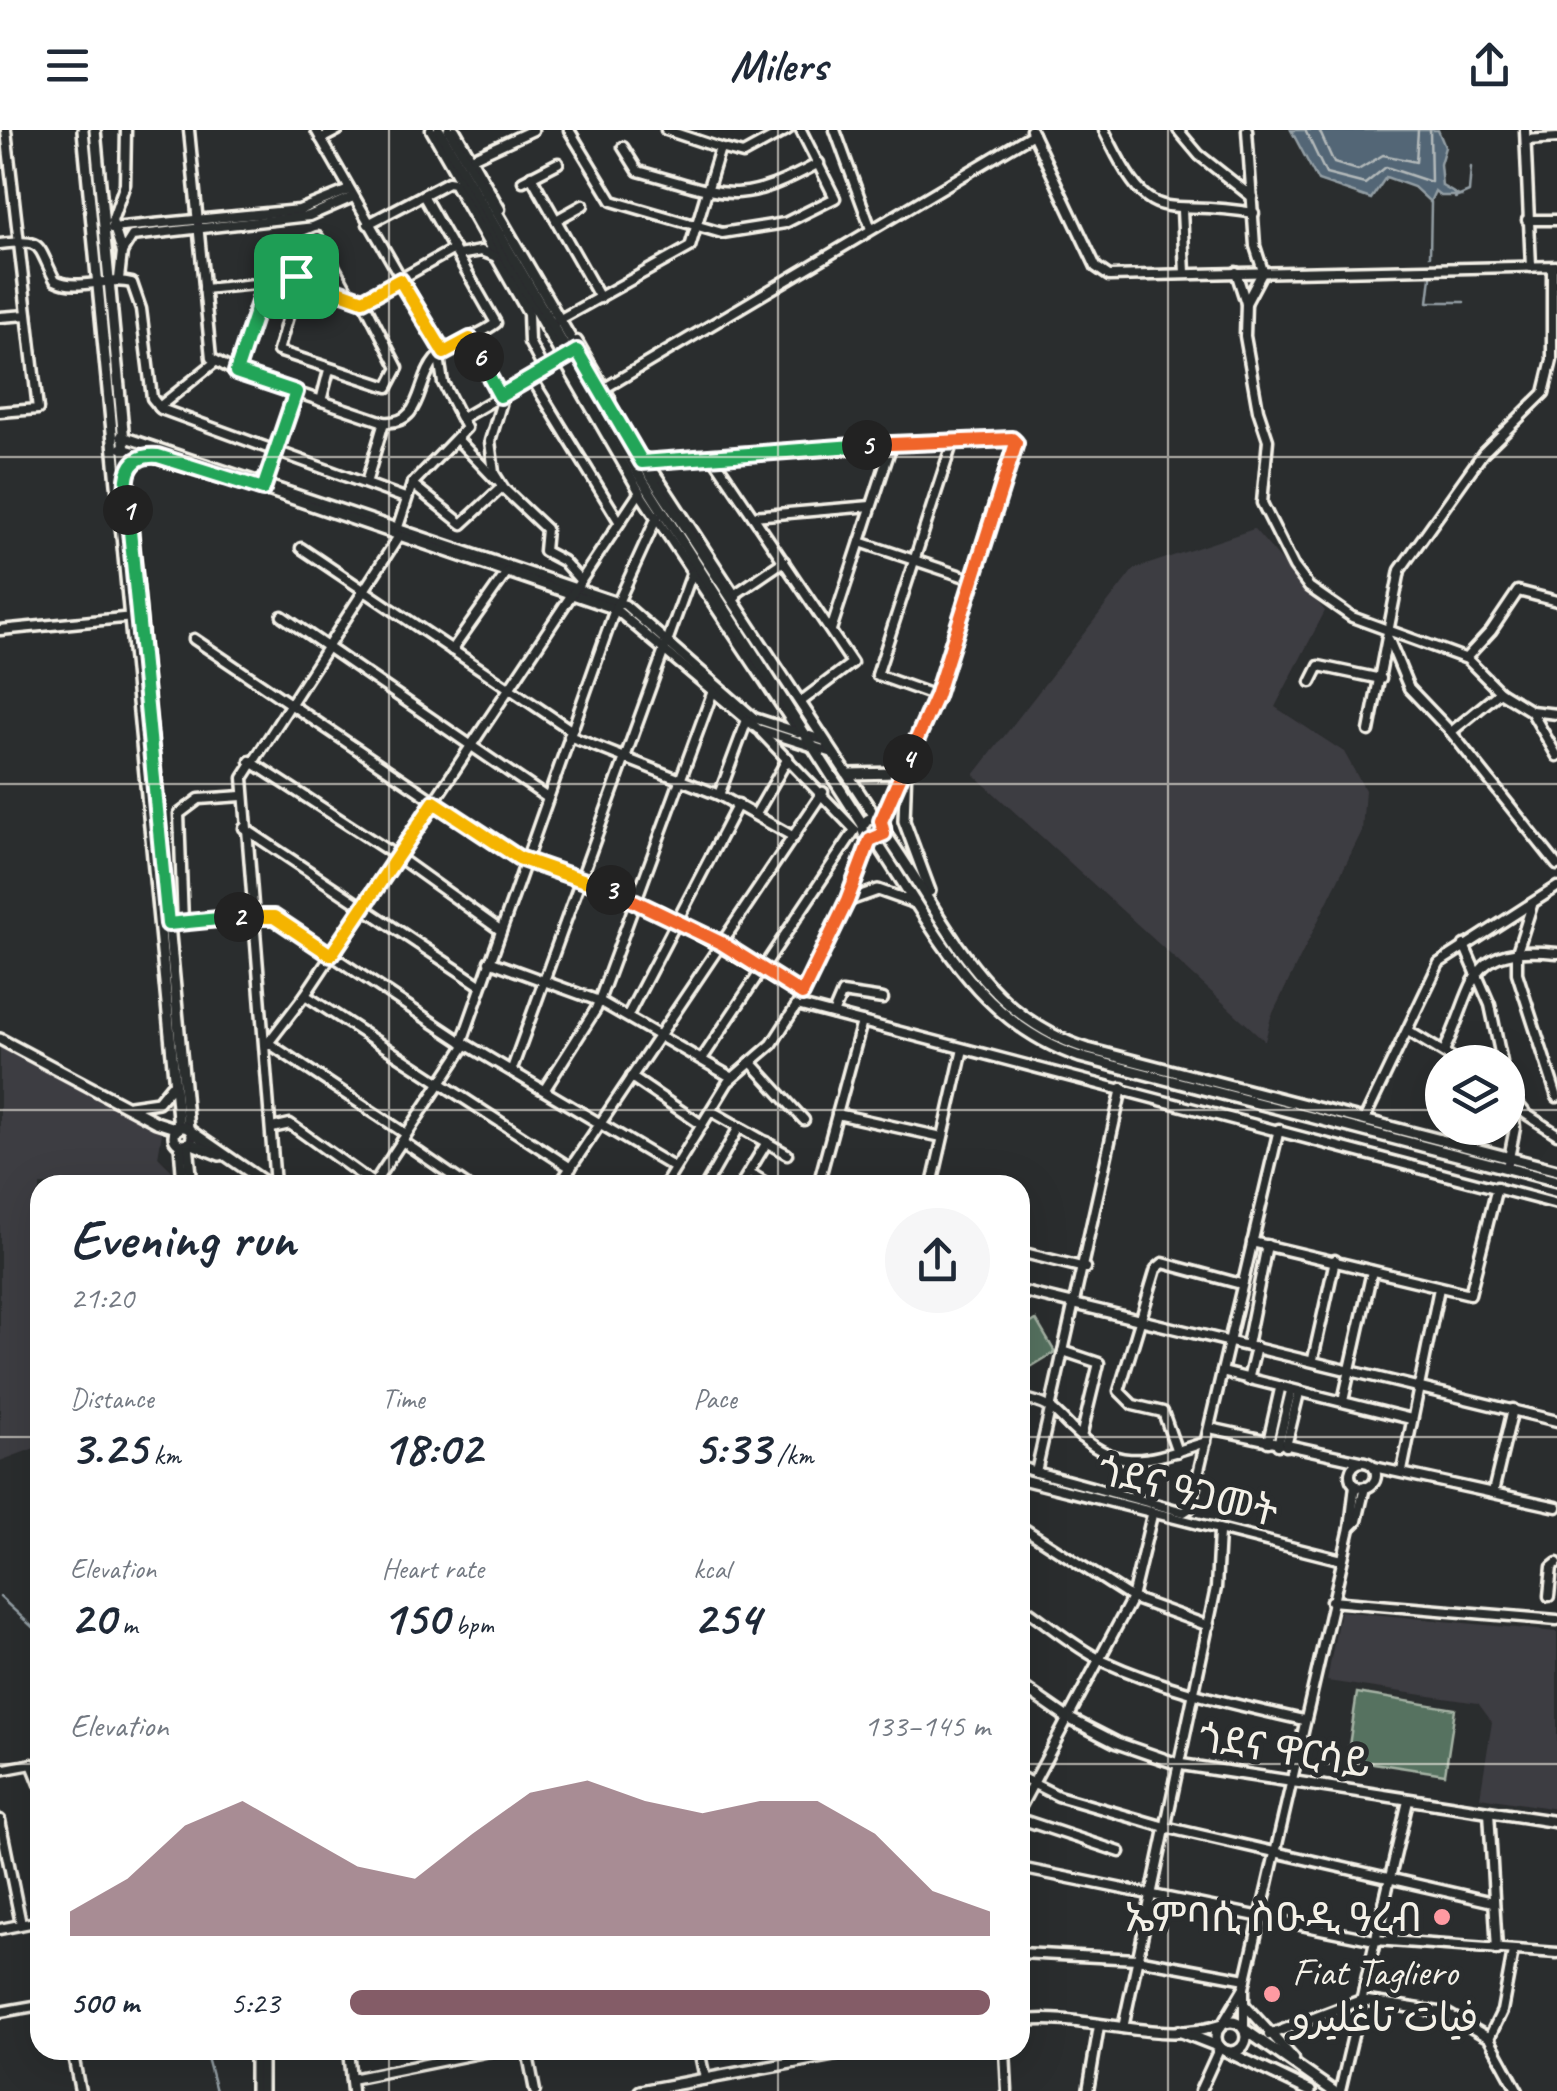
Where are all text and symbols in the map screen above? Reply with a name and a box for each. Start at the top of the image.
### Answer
text: Milers [730,37,827,94]
icon: menu [40,38,95,93]
icon: share [1462,38,1517,93]
pin [254,234,339,319]
icon: arrive [269,249,324,304]
pin: 6 [454,332,504,382]
text: 6 [472,339,486,374]
pin: 5 [842,420,892,470]
text: 5 [861,427,873,462]
pin: 1 [103,485,153,535]
text: 1 [122,492,134,527]
pin: 4 [883,734,933,784]
text: 4 [902,741,914,776]
pin: 3 [586,865,636,915]
text: 3 [605,872,617,907]
pin: 2 [214,892,264,942]
text: 2 [233,899,245,934]
map controls [1425,1045,1525,1145]
button: layers [1425,1045,1525,1145]
text: Evening run [70,1204,295,1274]
button: share [885,1208,990,1313]
text: 21:20 [70,1277,134,1318]
text: Distance [70,1381,154,1416]
text: Time [382,1381,425,1416]
text: Pace [693,1381,736,1416]
text: 3.25 [70,1416,147,1479]
text: 18:02 [382,1416,482,1479]
text: 5:33 [693,1416,770,1479]
text: km [147,1437,181,1472]
text: /km [770,1437,813,1472]
street label: ጎደና ዓጋመት [1093,1446,1283,1538]
text: Elevation [70,1551,156,1586]
text: Heart rate [382,1551,484,1586]
text: kcal [693,1551,730,1586]
text: 20 [70,1586,115,1649]
text: 150 [382,1586,448,1649]
text: 254 [693,1586,760,1649]
text: m [115,1607,137,1642]
text: bpm [448,1607,494,1642]
text: Elevation [70,1705,168,1746]
text: 133–145 m [864,1705,990,1746]
street label: ጎደና ዋርሳይ [1195,1713,1375,1789]
place label: ኤምባሲ ስዑዲ ዓረብ [1125,1893,1422,1943]
marker: ኤምባሲ ስዑዲ ዓረብ [1431,1906,1453,1928]
place label: Fiat Tagliero فيات تاغليرو [1289,1947,1478,2043]
text: 500 m [70,1982,139,2023]
text: 5:23 [230,1982,280,2023]
marker: Fiat Tagliero فيات تاغليرو [1261,1983,1283,2005]

